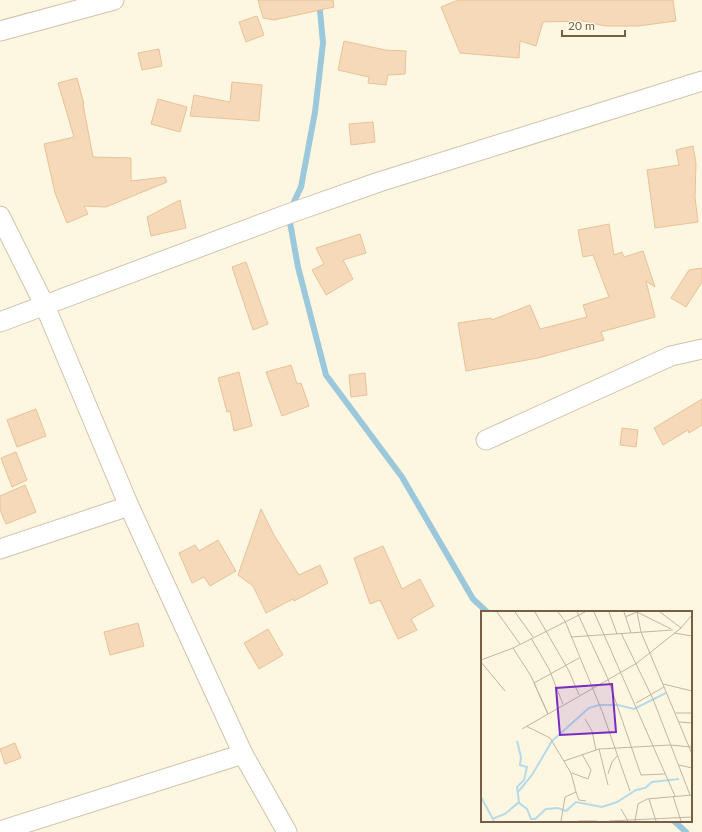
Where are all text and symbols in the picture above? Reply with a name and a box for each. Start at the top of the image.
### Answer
scale bar [562,12,625,38]
text: 20 m [568,18,595,33]
inset map [481,611,692,822]

